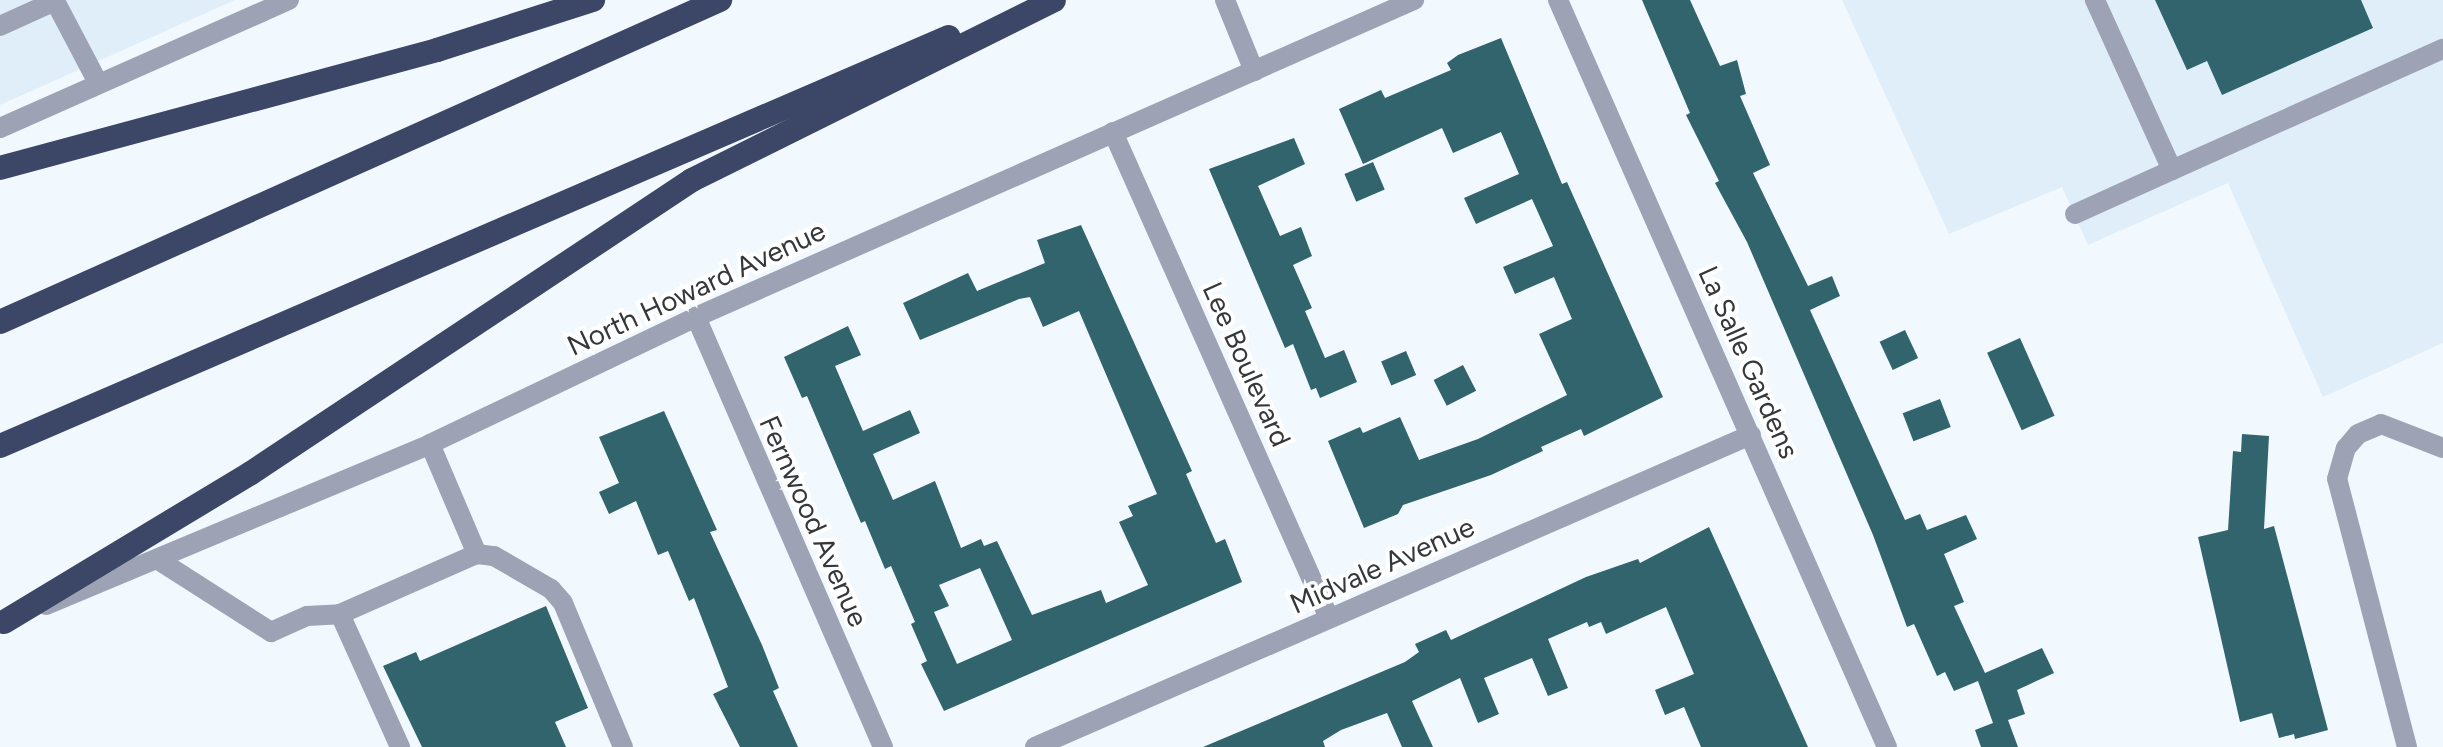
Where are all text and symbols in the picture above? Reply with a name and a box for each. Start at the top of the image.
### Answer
street label: North Howard Avenue [562,213,830,363]
street label: La Salle Gardens [1692,261,1806,463]
street label: Lee Boulevard [1196,277,1298,451]
street label: Fernwood Avenue [752,410,876,632]
street label: Midvale Avenue [1285,509,1479,621]

